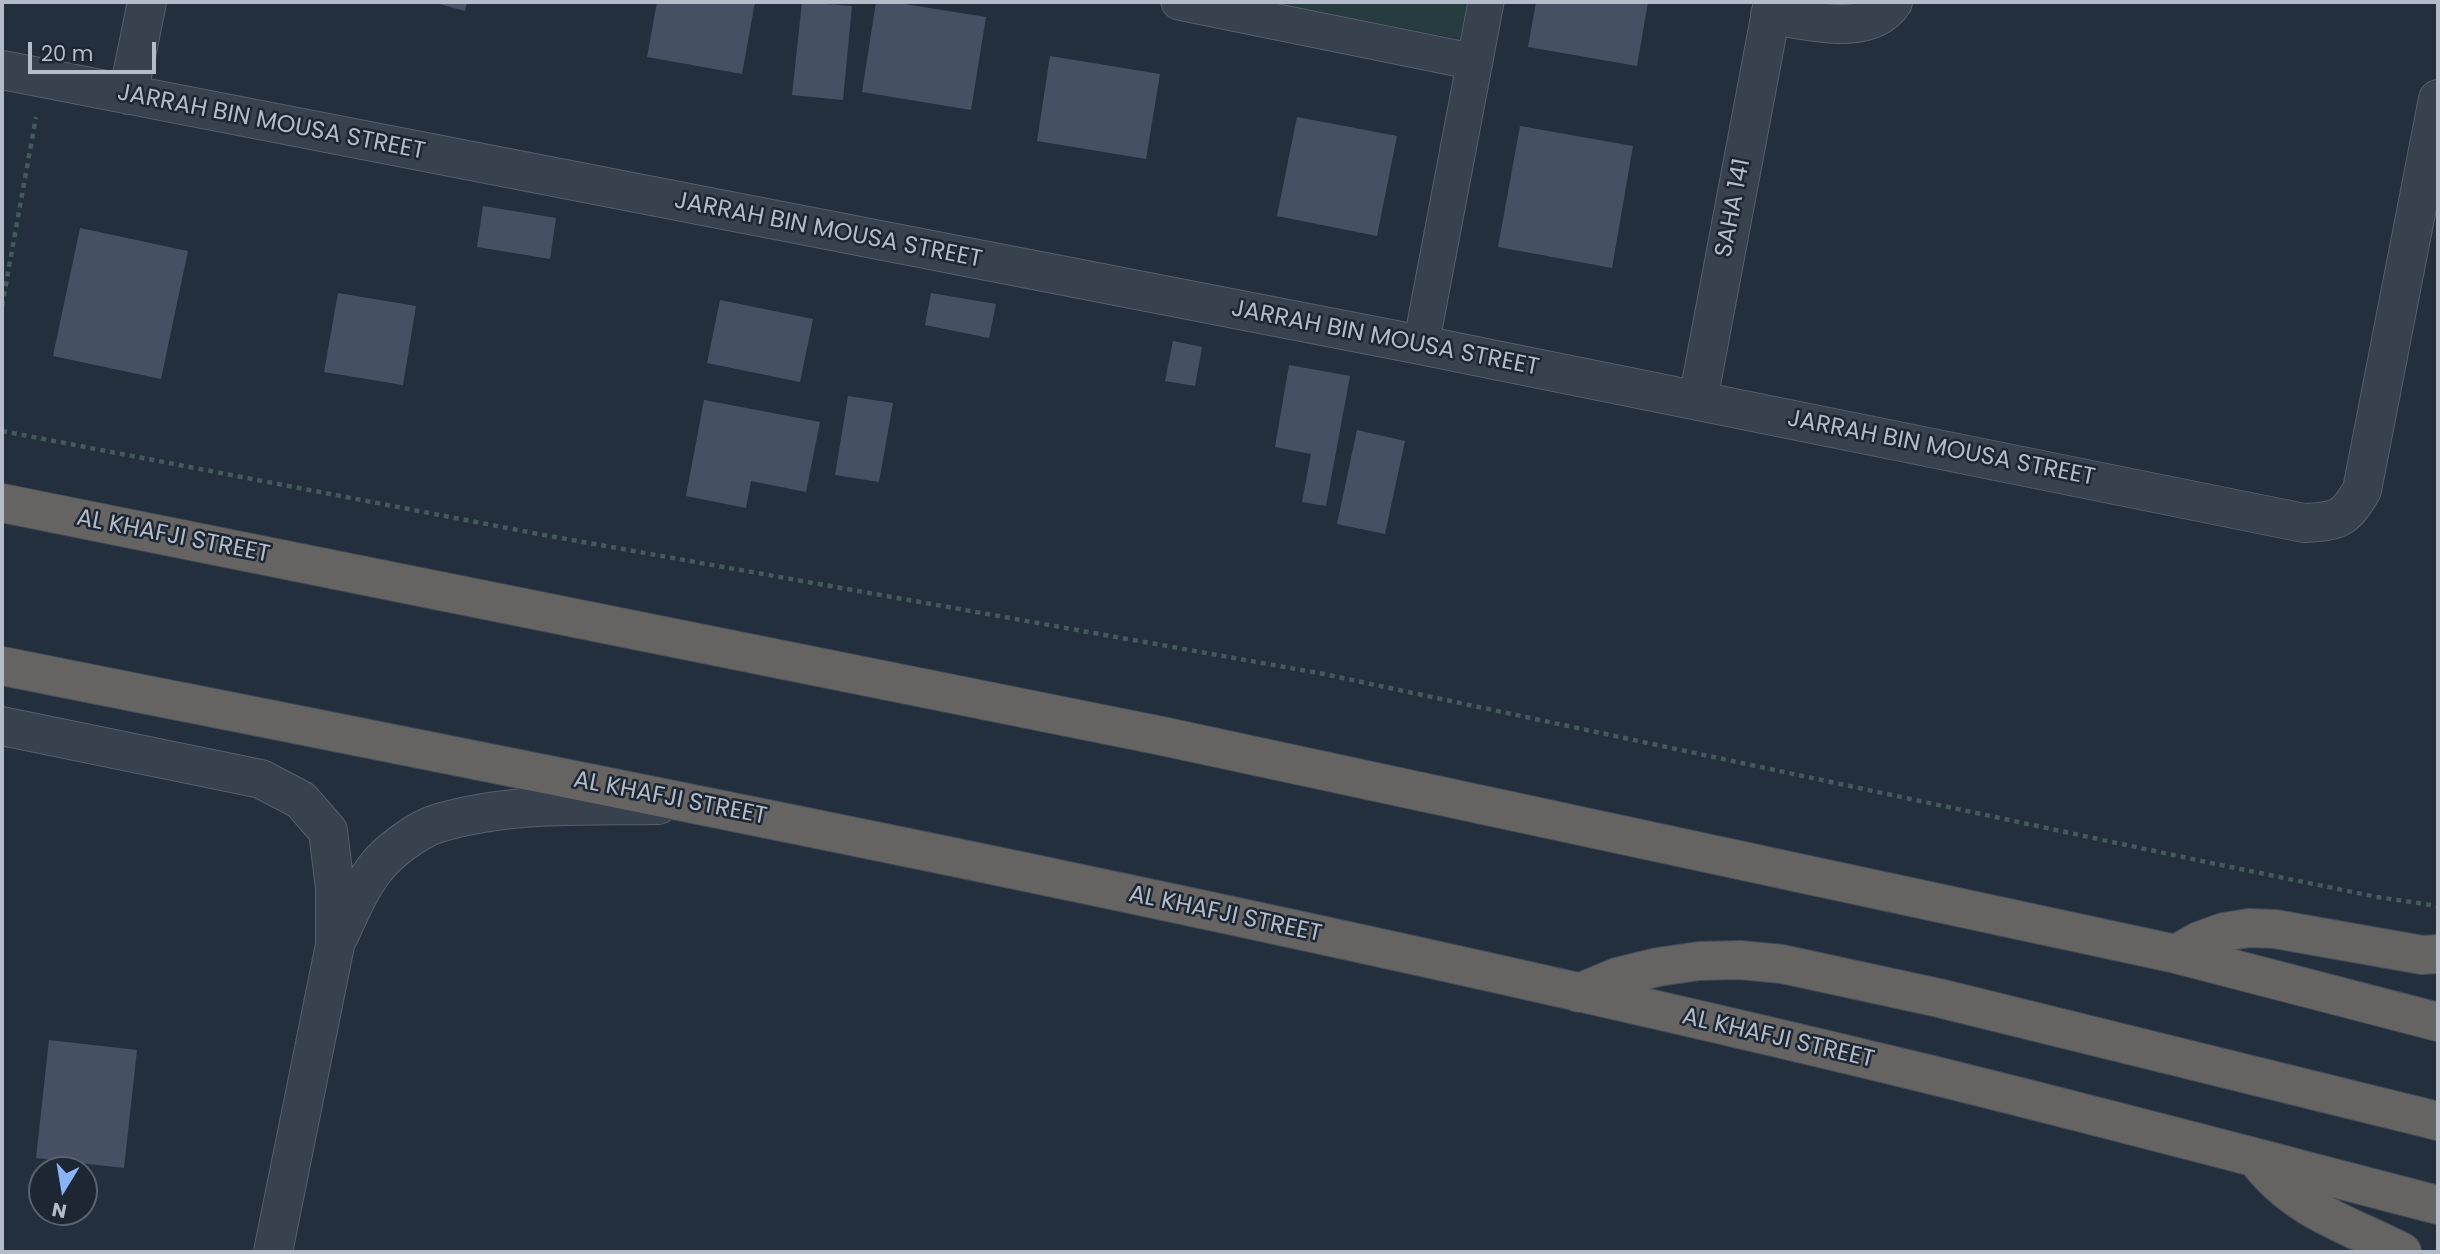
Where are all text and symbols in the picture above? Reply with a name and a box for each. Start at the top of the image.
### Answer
scale bar [32,28,159,72]
text: 20 m [41,39,94,68]
street label: JARRAH BIN MOUSA STREET [115,79,427,167]
street label: SAHA 141 [1710,156,1758,260]
street label: JARRAH BIN MOUSA STREET [672,187,984,275]
street label: JARRAH BIN MOUSA STREET [1229,295,1541,383]
street label: JARRAH BIN MOUSA STREET [1785,405,2097,493]
street label: AL KHAFJI STREET [74,504,272,570]
street label: AL KHAFJI STREET [571,766,769,832]
street label: AL KHAFJI STREET [1126,880,1324,950]
street label: AL KHAFJI STREET [1679,1003,1877,1075]
north arrow [28,1156,98,1226]
text: N [50,1196,69,1225]

